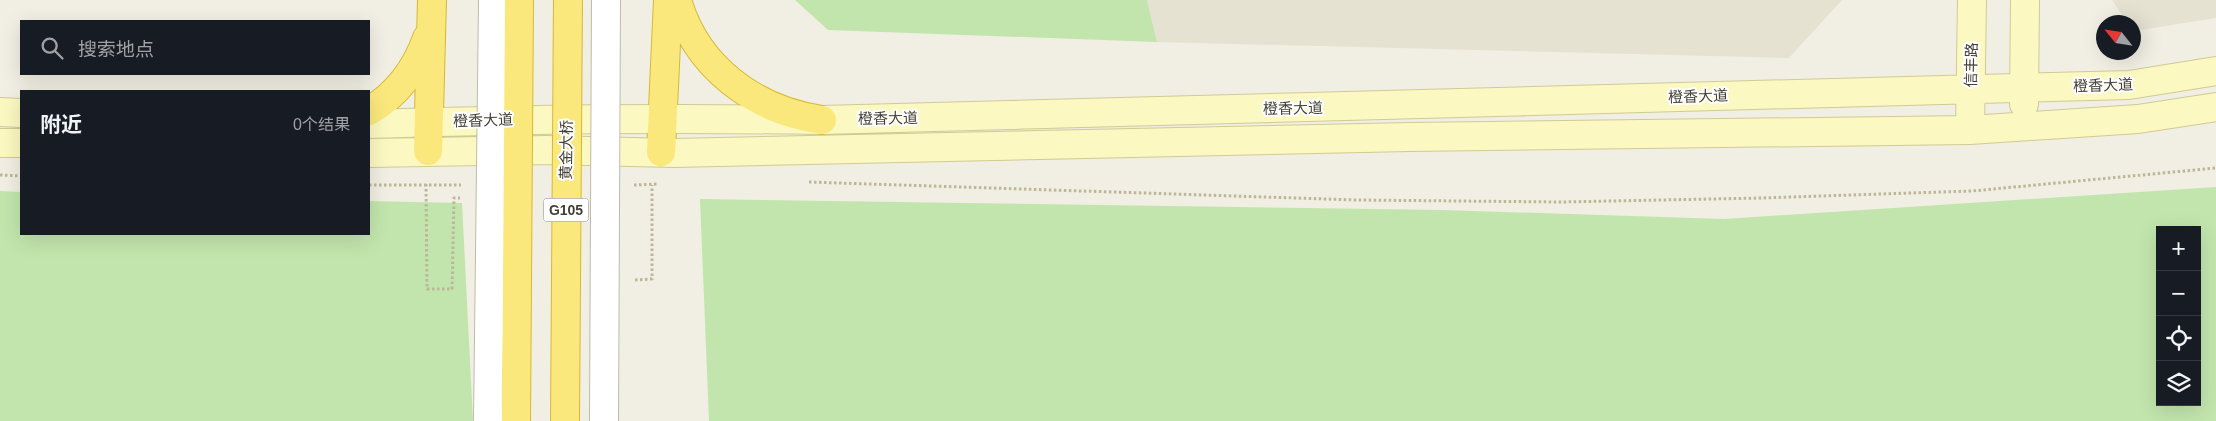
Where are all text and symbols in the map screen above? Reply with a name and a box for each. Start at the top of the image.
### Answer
north arrow [2096,15,2141,60]
search box [20,20,370,75]
icon: search [38,34,66,62]
text: 搜索地点 [78,39,154,60]
street label: 信丰路 [1962,42,1980,88]
street label: 橙香大道 [2073,75,2133,95]
street label: 橙香大道 [1668,86,1728,106]
street label: 橙香大道 [1263,99,1323,117]
street label: 橙香大道 [858,109,918,127]
street label: 橙香大道 [453,110,513,130]
text: 附近 [40,113,82,136]
text: 0个结果 [293,116,350,133]
street label: 黄金大桥 [557,120,575,180]
road number: G105 [544,198,588,222]
map controls [2156,226,2201,406]
button: + [2156,226,2201,271]
button: − [2156,271,2201,316]
button: locate [2156,316,2201,361]
button: layers [2156,361,2201,406]

